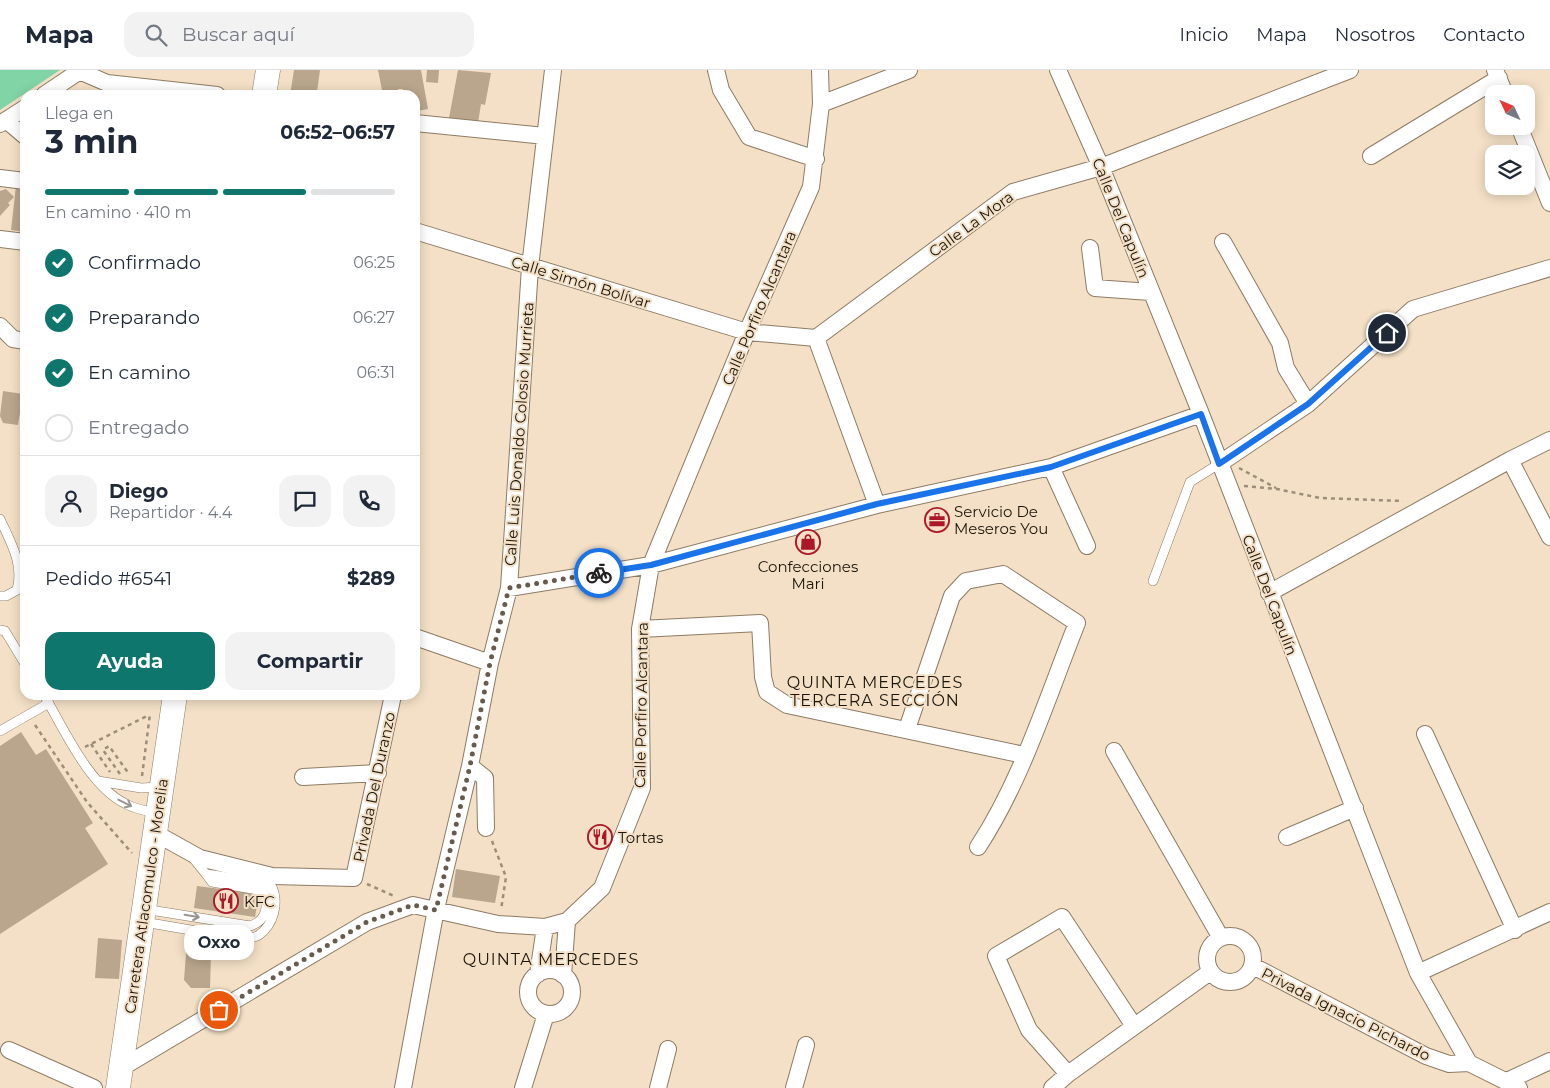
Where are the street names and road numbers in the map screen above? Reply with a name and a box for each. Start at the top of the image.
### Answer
street label: Calle Del Capulín [1088,155,1154,281]
street label: Calle La Mora [925,187,1017,261]
street label: Calle Porfiro Alcantara [718,228,800,388]
street label: Calle Simón Bolívar [509,252,653,312]
street label: Calle Luis Donaldo Colosio Murrieta [500,301,538,567]
street label: Calle Del Capulín [1238,532,1302,658]
street label: Calle Porfiro Alcantara [630,622,652,788]
street label: Privada Del Duranzo [349,710,399,864]
street label: Carretera Atlacomulco - Morelia [120,777,172,1015]
street label: Privada Ignacio Pichardo [1258,963,1434,1065]

